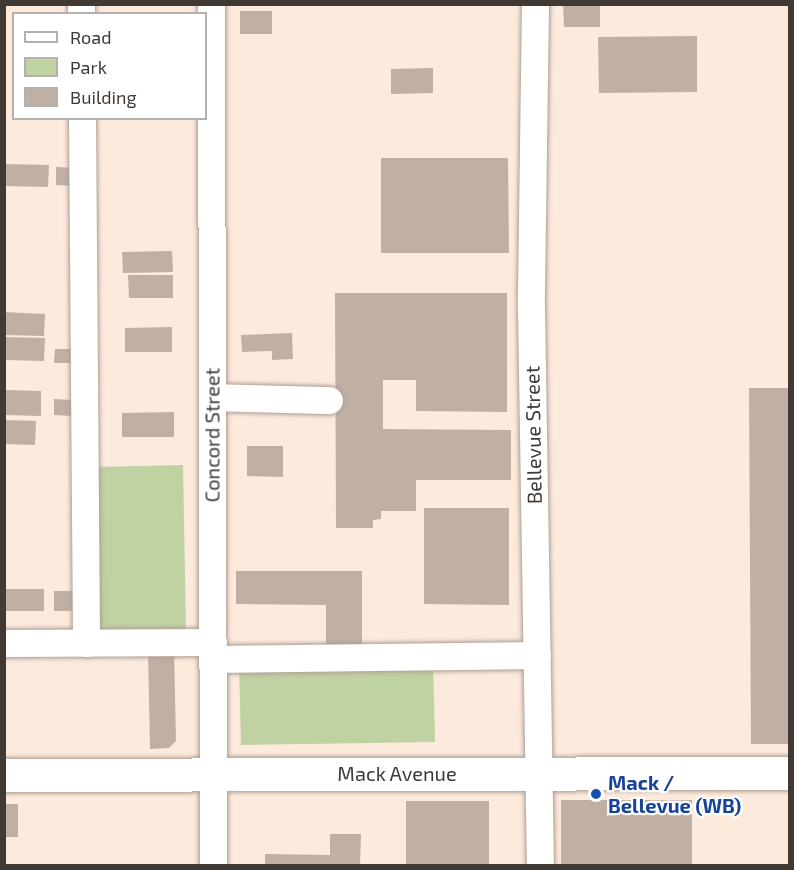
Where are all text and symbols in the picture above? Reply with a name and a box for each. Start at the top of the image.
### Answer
legend [12,12,207,120]
text: Road [70,26,111,48]
text: Park [70,56,107,78]
text: Building [70,86,137,108]
street label: Bellevue Street [520,366,546,504]
street label: Concord Street [200,368,224,502]
street label: Mack Avenue [337,761,457,785]
place label: Mack / Bellevue (WB) [608,771,741,818]
marker: Mack / Bellevue (WB) [589,787,603,801]

